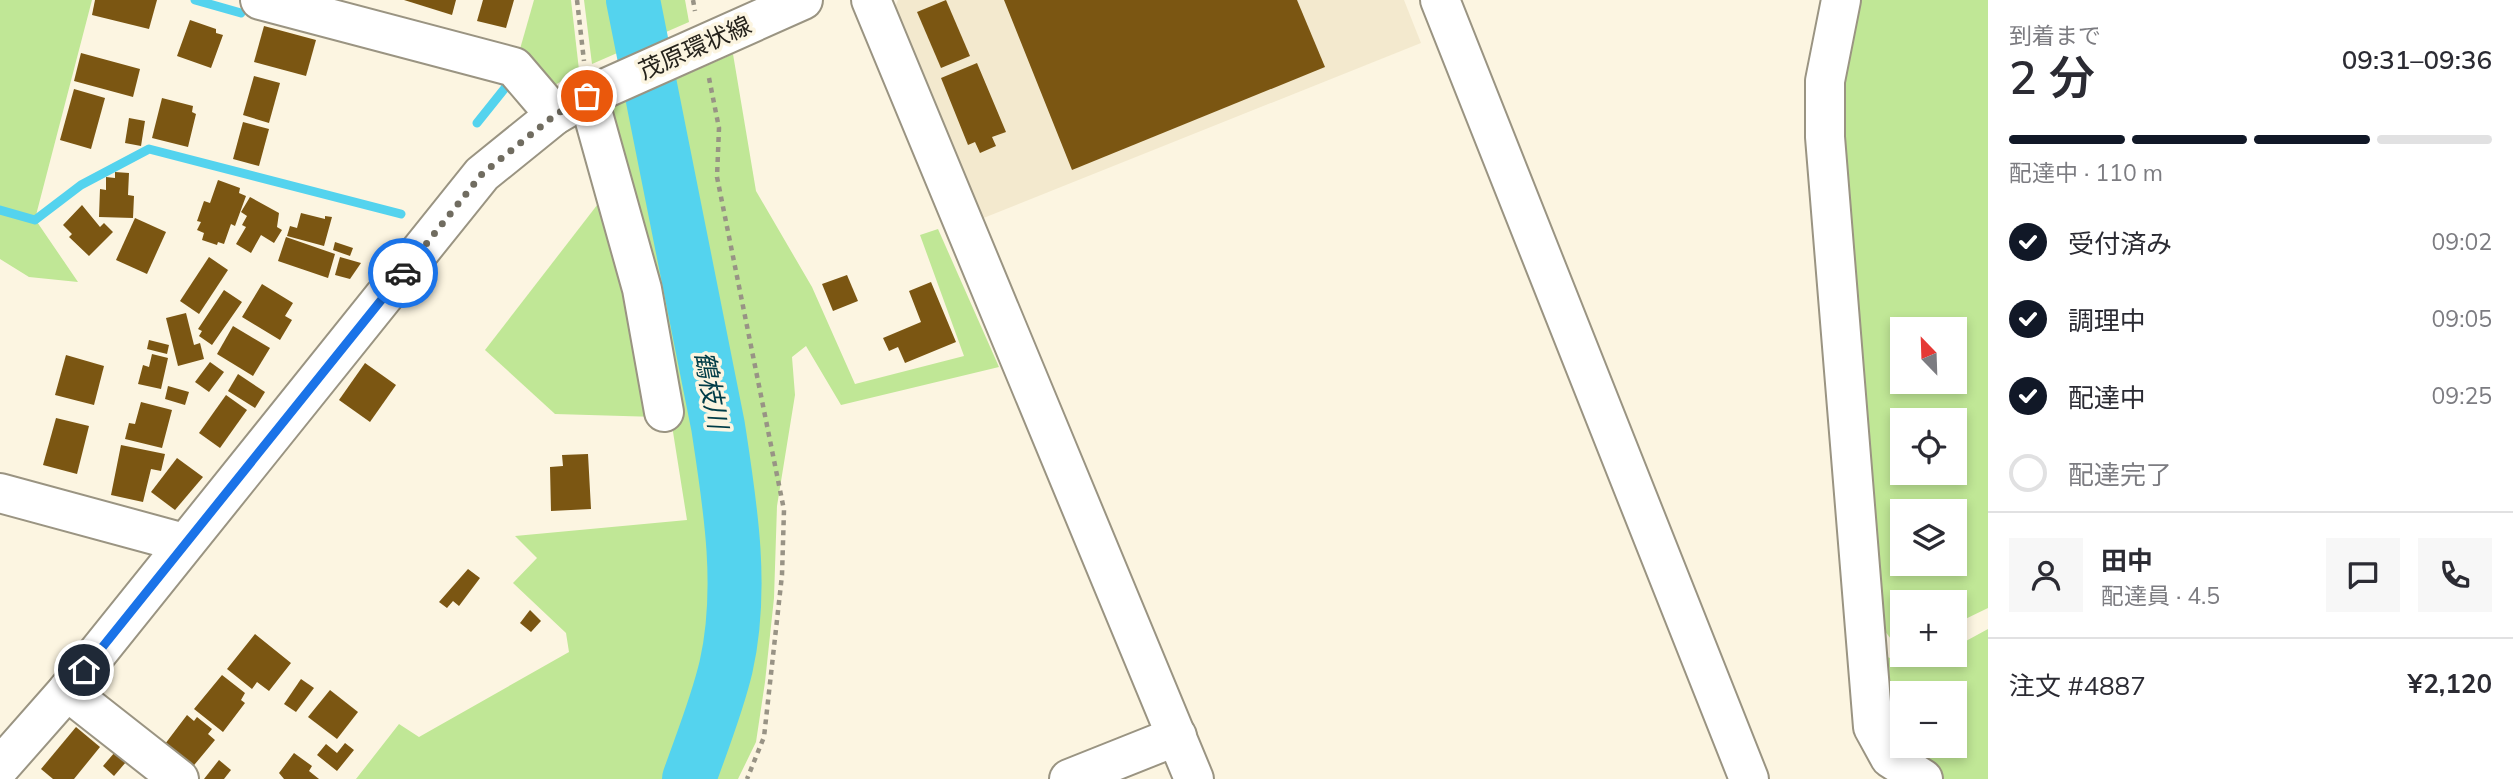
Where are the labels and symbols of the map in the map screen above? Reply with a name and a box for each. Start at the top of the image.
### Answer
street label: 茂原環状線 [634,9,756,85]
pin [557,66,617,126]
courier [368,238,438,308]
north arrow [1890,317,1967,394]
water label: 鶴枝川 [688,348,736,434]
pin [54,640,114,700]

